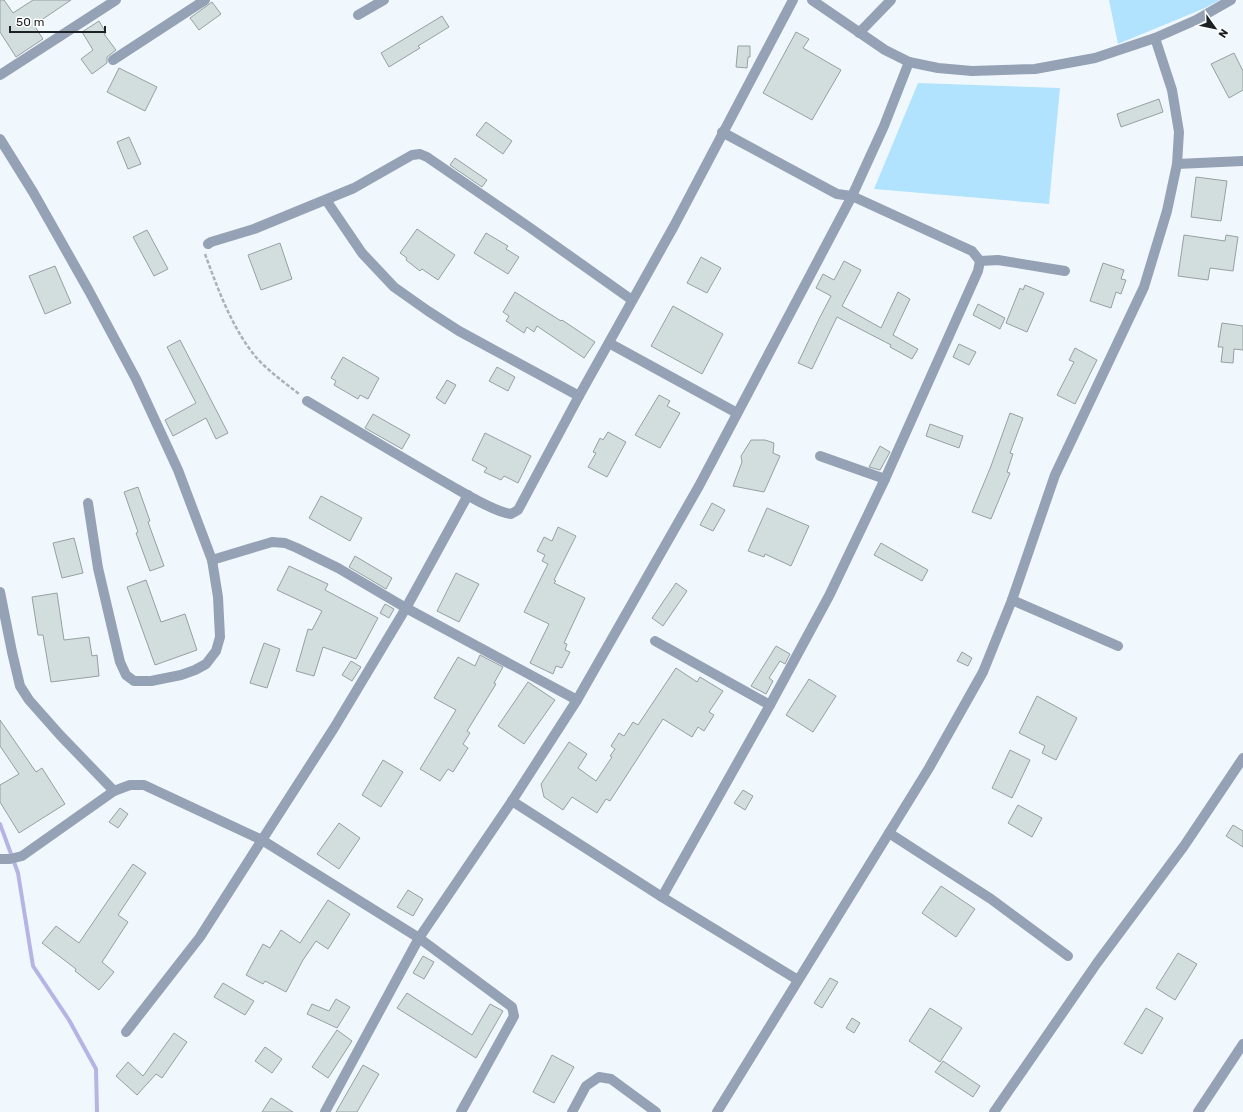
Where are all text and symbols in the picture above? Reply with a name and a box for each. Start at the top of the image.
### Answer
scale bar [10,8,105,34]
north arrow [1195,8,1235,48]
text: 50 m [16,15,44,29]
text: N [1215,26,1231,40]

